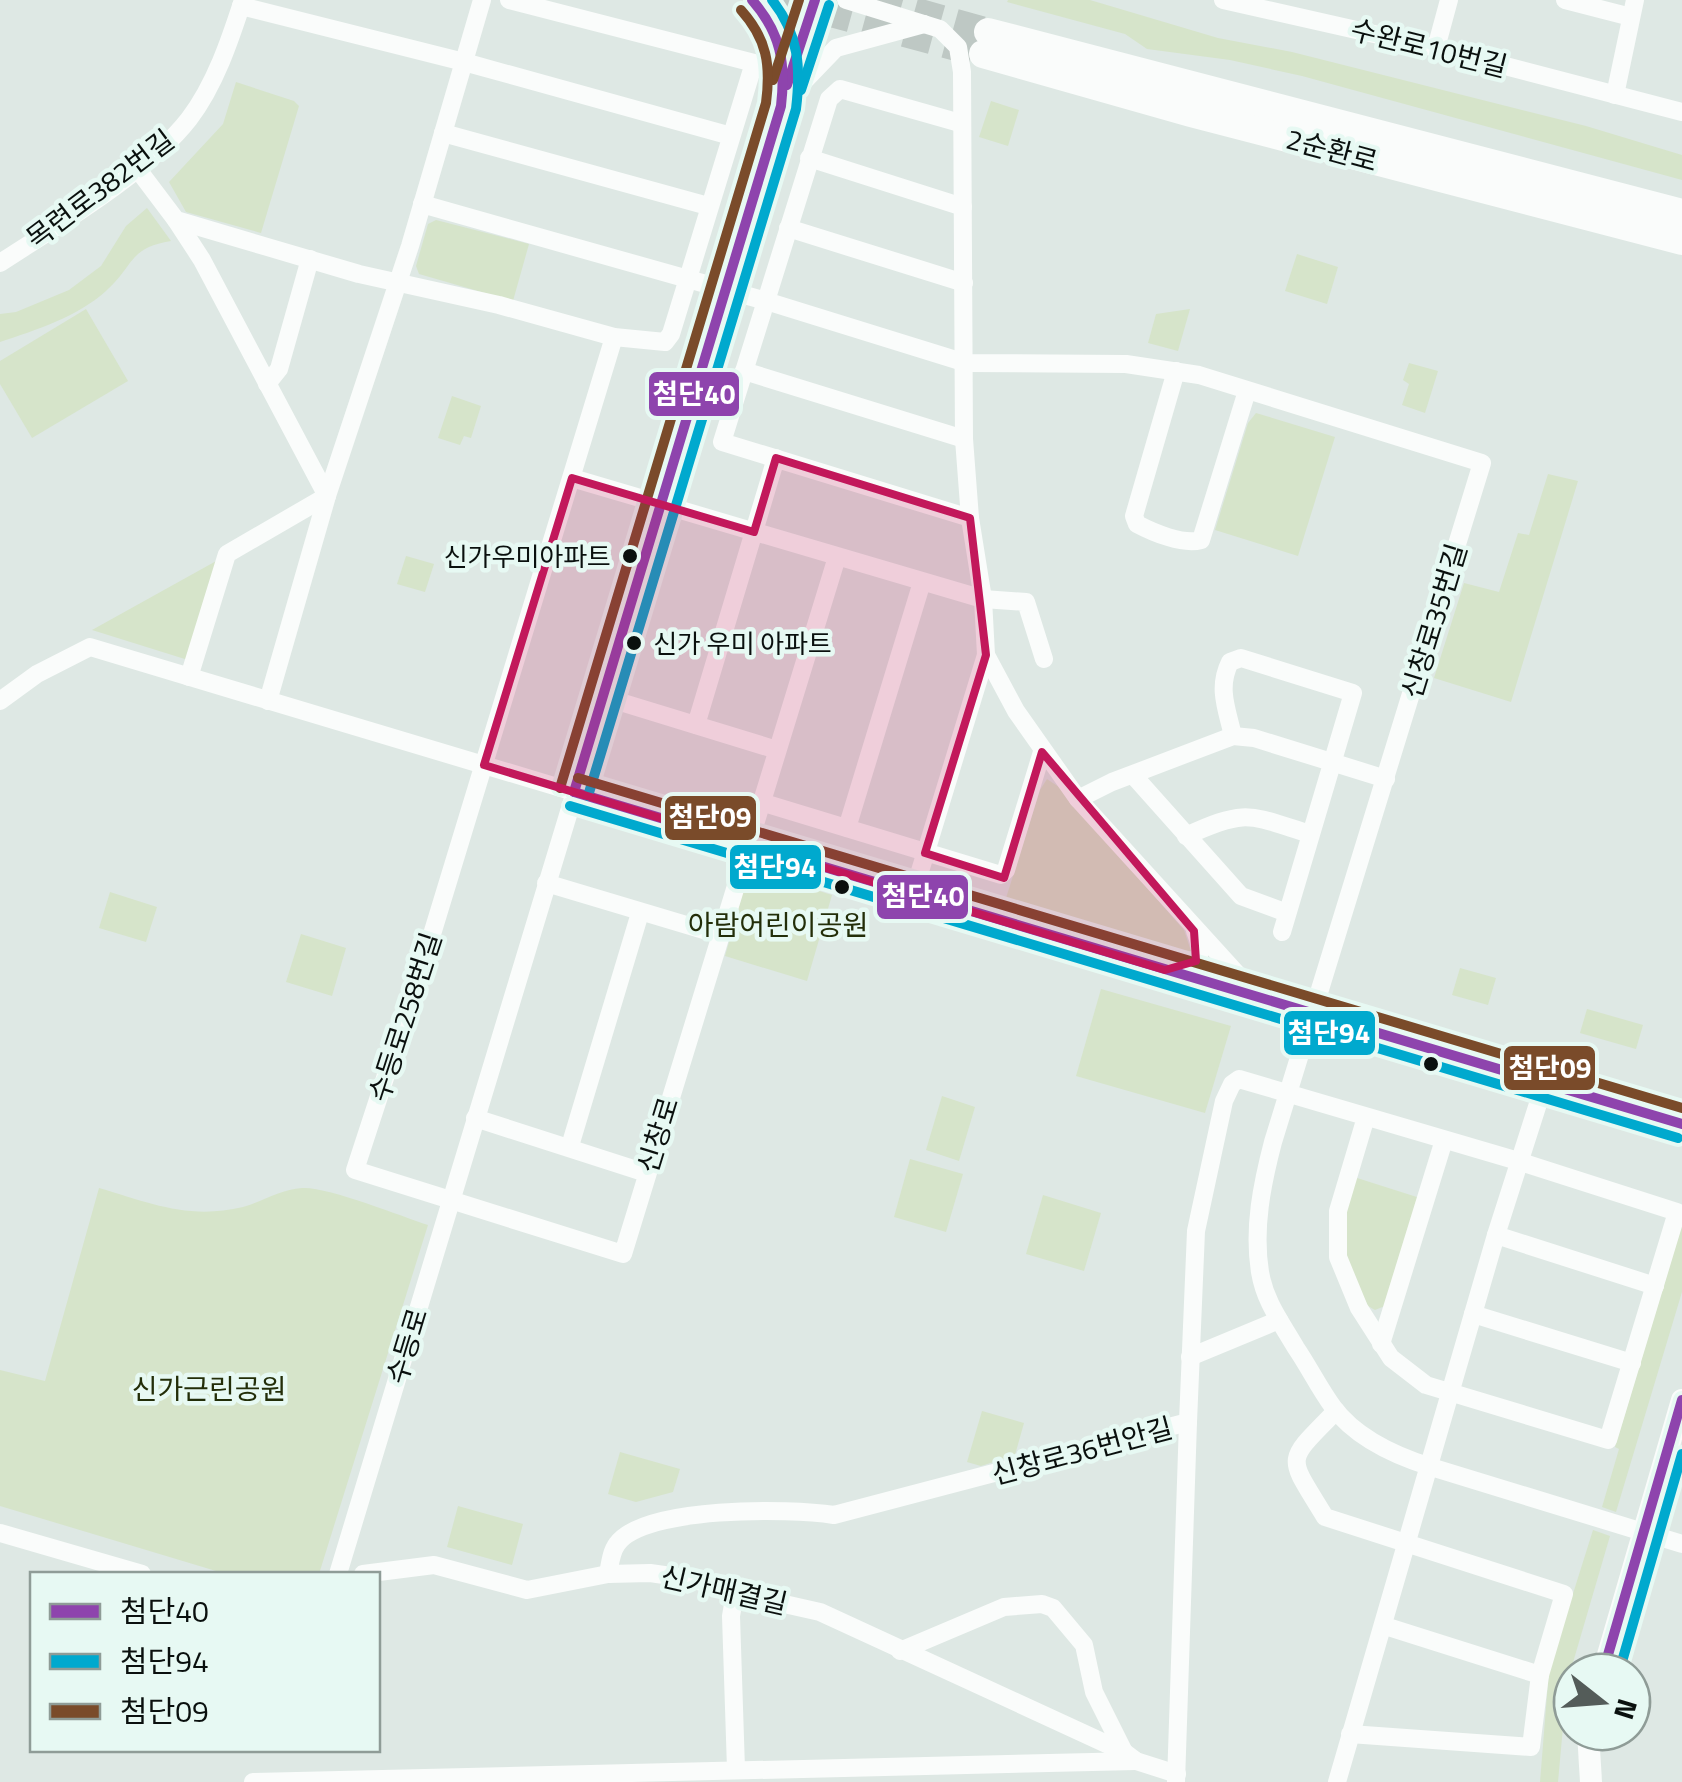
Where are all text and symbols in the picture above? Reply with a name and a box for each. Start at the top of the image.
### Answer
street label: 수완로10번길 [1346,7,1512,88]
street label: 2순환로 [1282,117,1383,182]
street label: 목련로382번길 [17,119,183,259]
line badge: 첨단40 [647,370,741,418]
text: 첨단40 [653,372,736,415]
place label: 신가우미아파트 [444,537,611,576]
street label: 신창로35번길 [1390,538,1477,704]
marker: 신가우미아파트 [620,546,640,566]
place label: 신가 우미 아파트 [653,624,832,663]
marker: 신가 우미 아파트 [624,633,644,653]
line badge: 첨단09 [663,794,758,842]
text: 첨단09 [669,795,751,838]
line badge: 첨단94 [728,843,823,891]
text: 첨단94 [734,845,816,888]
line badge: 첨단40 [875,873,970,921]
text: 첨단40 [882,874,965,917]
unlabelled marker [832,877,852,897]
park label: 아람어린이공원 [688,903,868,946]
street label: 수등로258번길 [357,927,452,1107]
line badge: 첨단94 [1282,1009,1377,1057]
text: 첨단94 [1288,1011,1370,1054]
line badge: 첨단09 [1502,1044,1597,1092]
text: 첨단09 [1509,1046,1591,1089]
unlabelled marker [1421,1054,1441,1074]
street label: 신창로 [626,1092,689,1178]
street label: 수등로 [375,1303,438,1389]
park label: 신가근린공원 [132,1367,286,1410]
street label: 신창로36번안길 [987,1406,1177,1495]
street label: 신가매결길 [657,1554,792,1625]
legend [30,1572,380,1752]
text: 첨단40 [120,1588,209,1634]
text: 첨단94 [120,1638,209,1684]
north arrow [1552,1652,1652,1752]
text: 첨단09 [120,1688,209,1734]
text: N [1603,1694,1650,1725]

